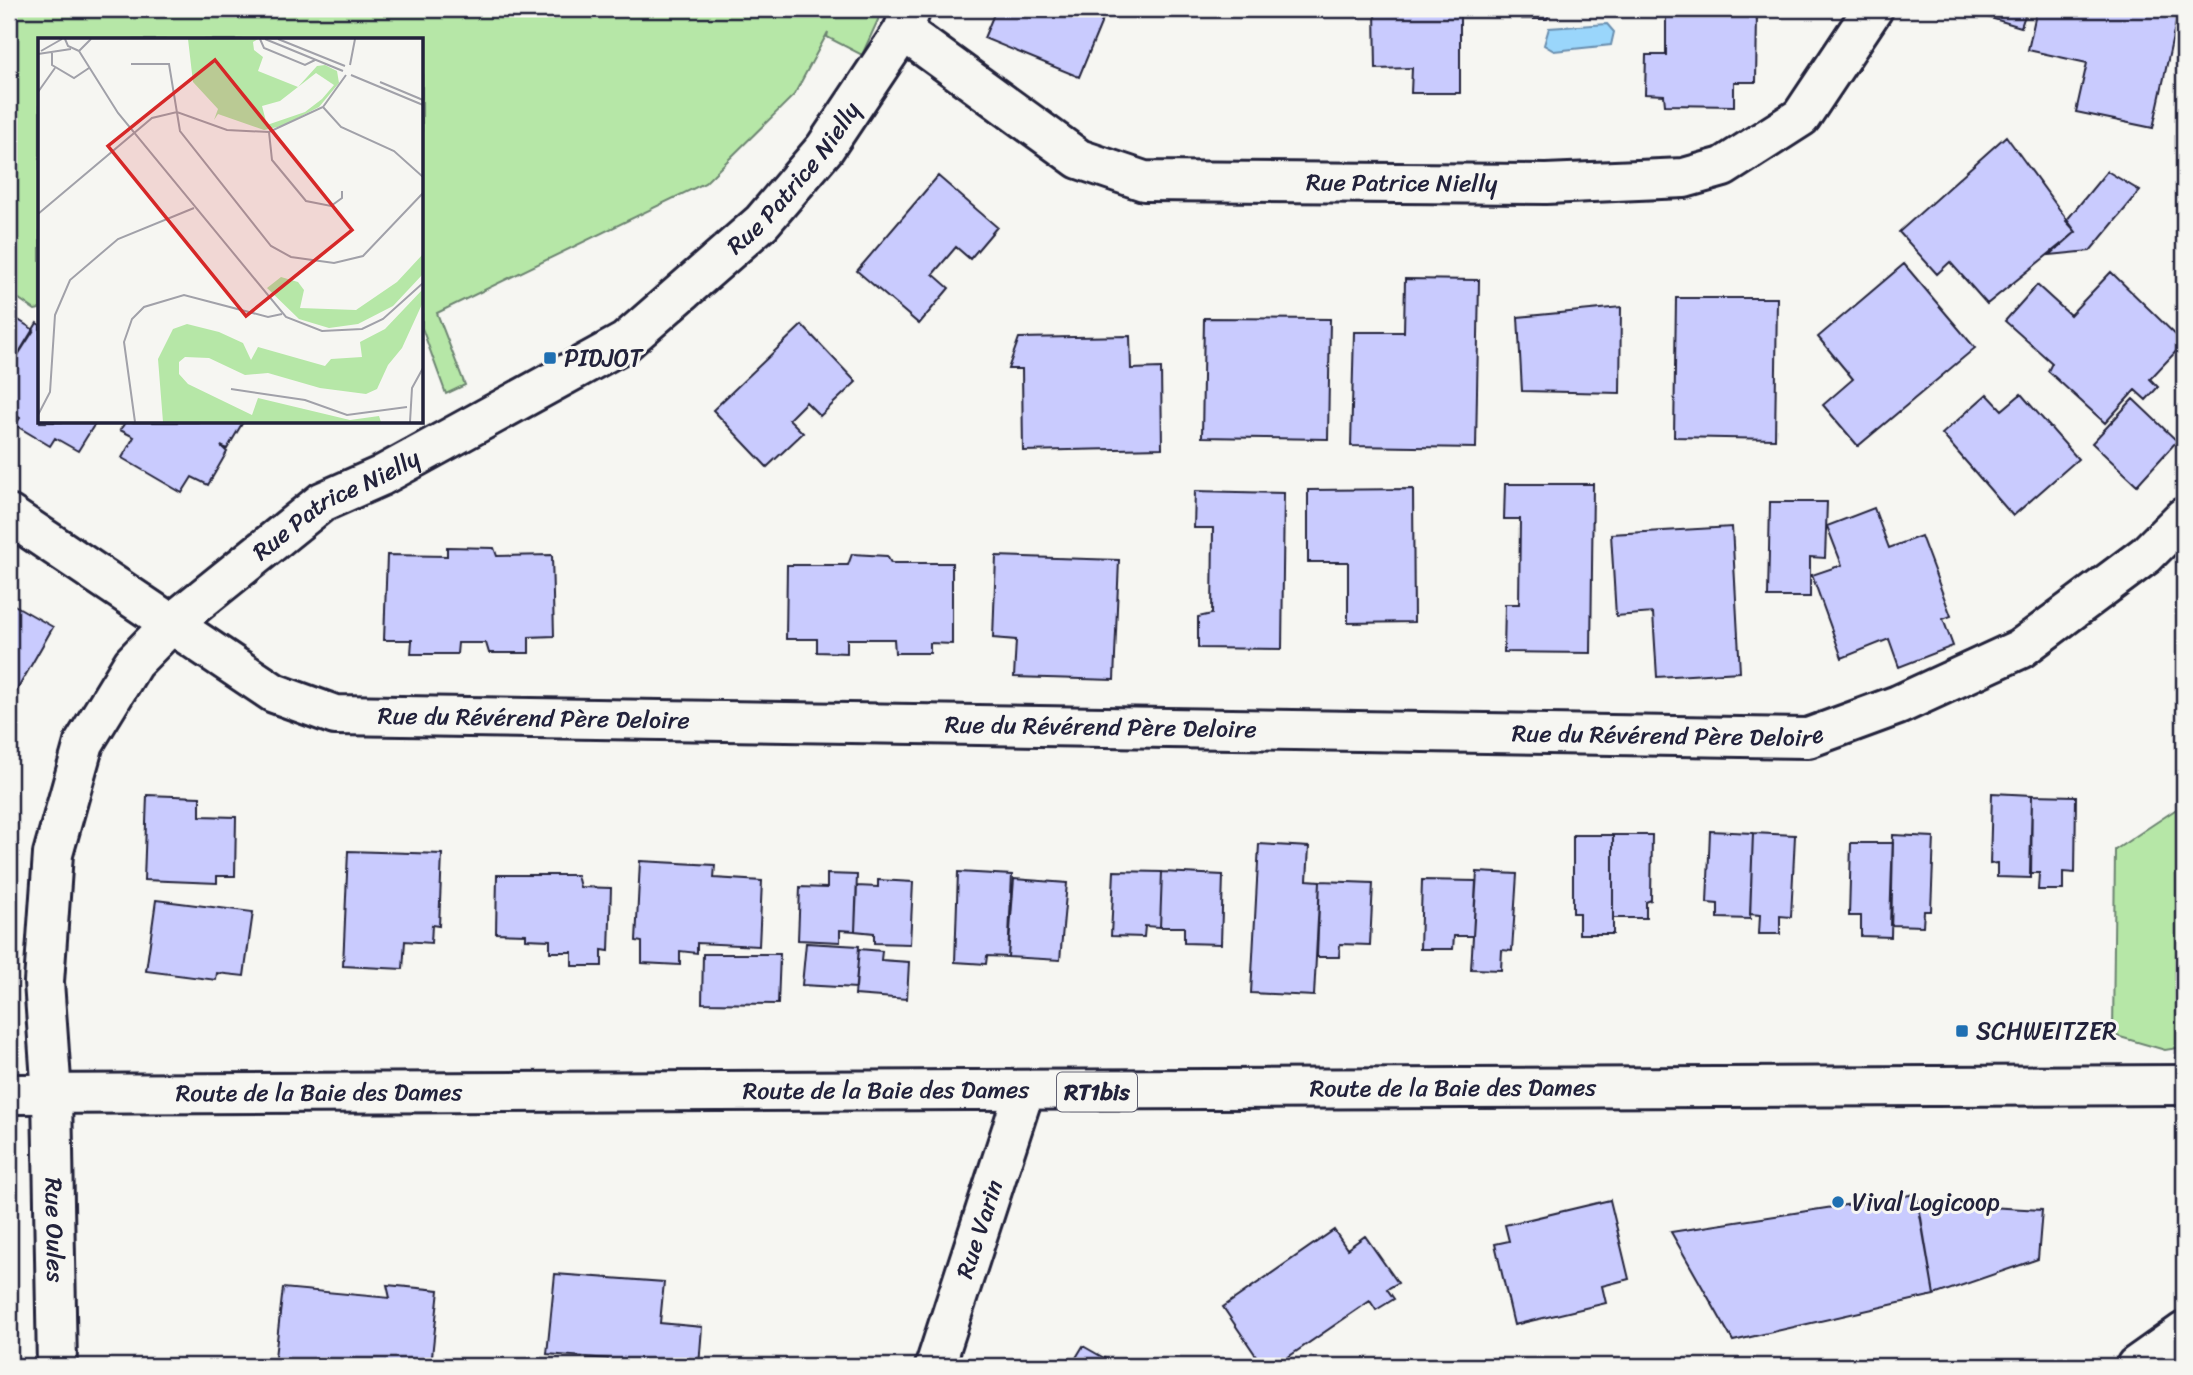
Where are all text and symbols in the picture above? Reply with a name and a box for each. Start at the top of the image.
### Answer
inset map [38,38,424,424]
street label: Rue Patrice Nielly [717,92,872,265]
street label: Rue Patrice Nielly [1306,161,1498,205]
place label: PIDJOT [564,337,644,379]
marker: PIDJOT [542,350,558,366]
street label: Rue Patrice Nielly [243,437,428,572]
street label: Rue du Révérend Père Deloire [378,695,690,742]
street label: Rue du Révérend Père Deloire [945,704,1257,750]
street label: Rue du Révérend Père Deloire [1511,712,1830,759]
place label: SCHWEITZER [1976,1010,2117,1052]
marker: SCHWEITZER [1954,1023,1970,1039]
street label: Route de la Baie des Dames [1310,1066,1597,1110]
street label: Route de la Baie des Dames [743,1069,1030,1112]
street label: Route de la Baie des Dames [176,1071,463,1114]
road number: RT1bis [1057,1072,1137,1112]
street label: Rue Varin [944,1174,1015,1284]
street label: Rue Oules [33,1177,76,1283]
place label: Vival Logicoop [1852,1181,2000,1223]
marker: Vival Logicoop [1830,1194,1846,1210]

